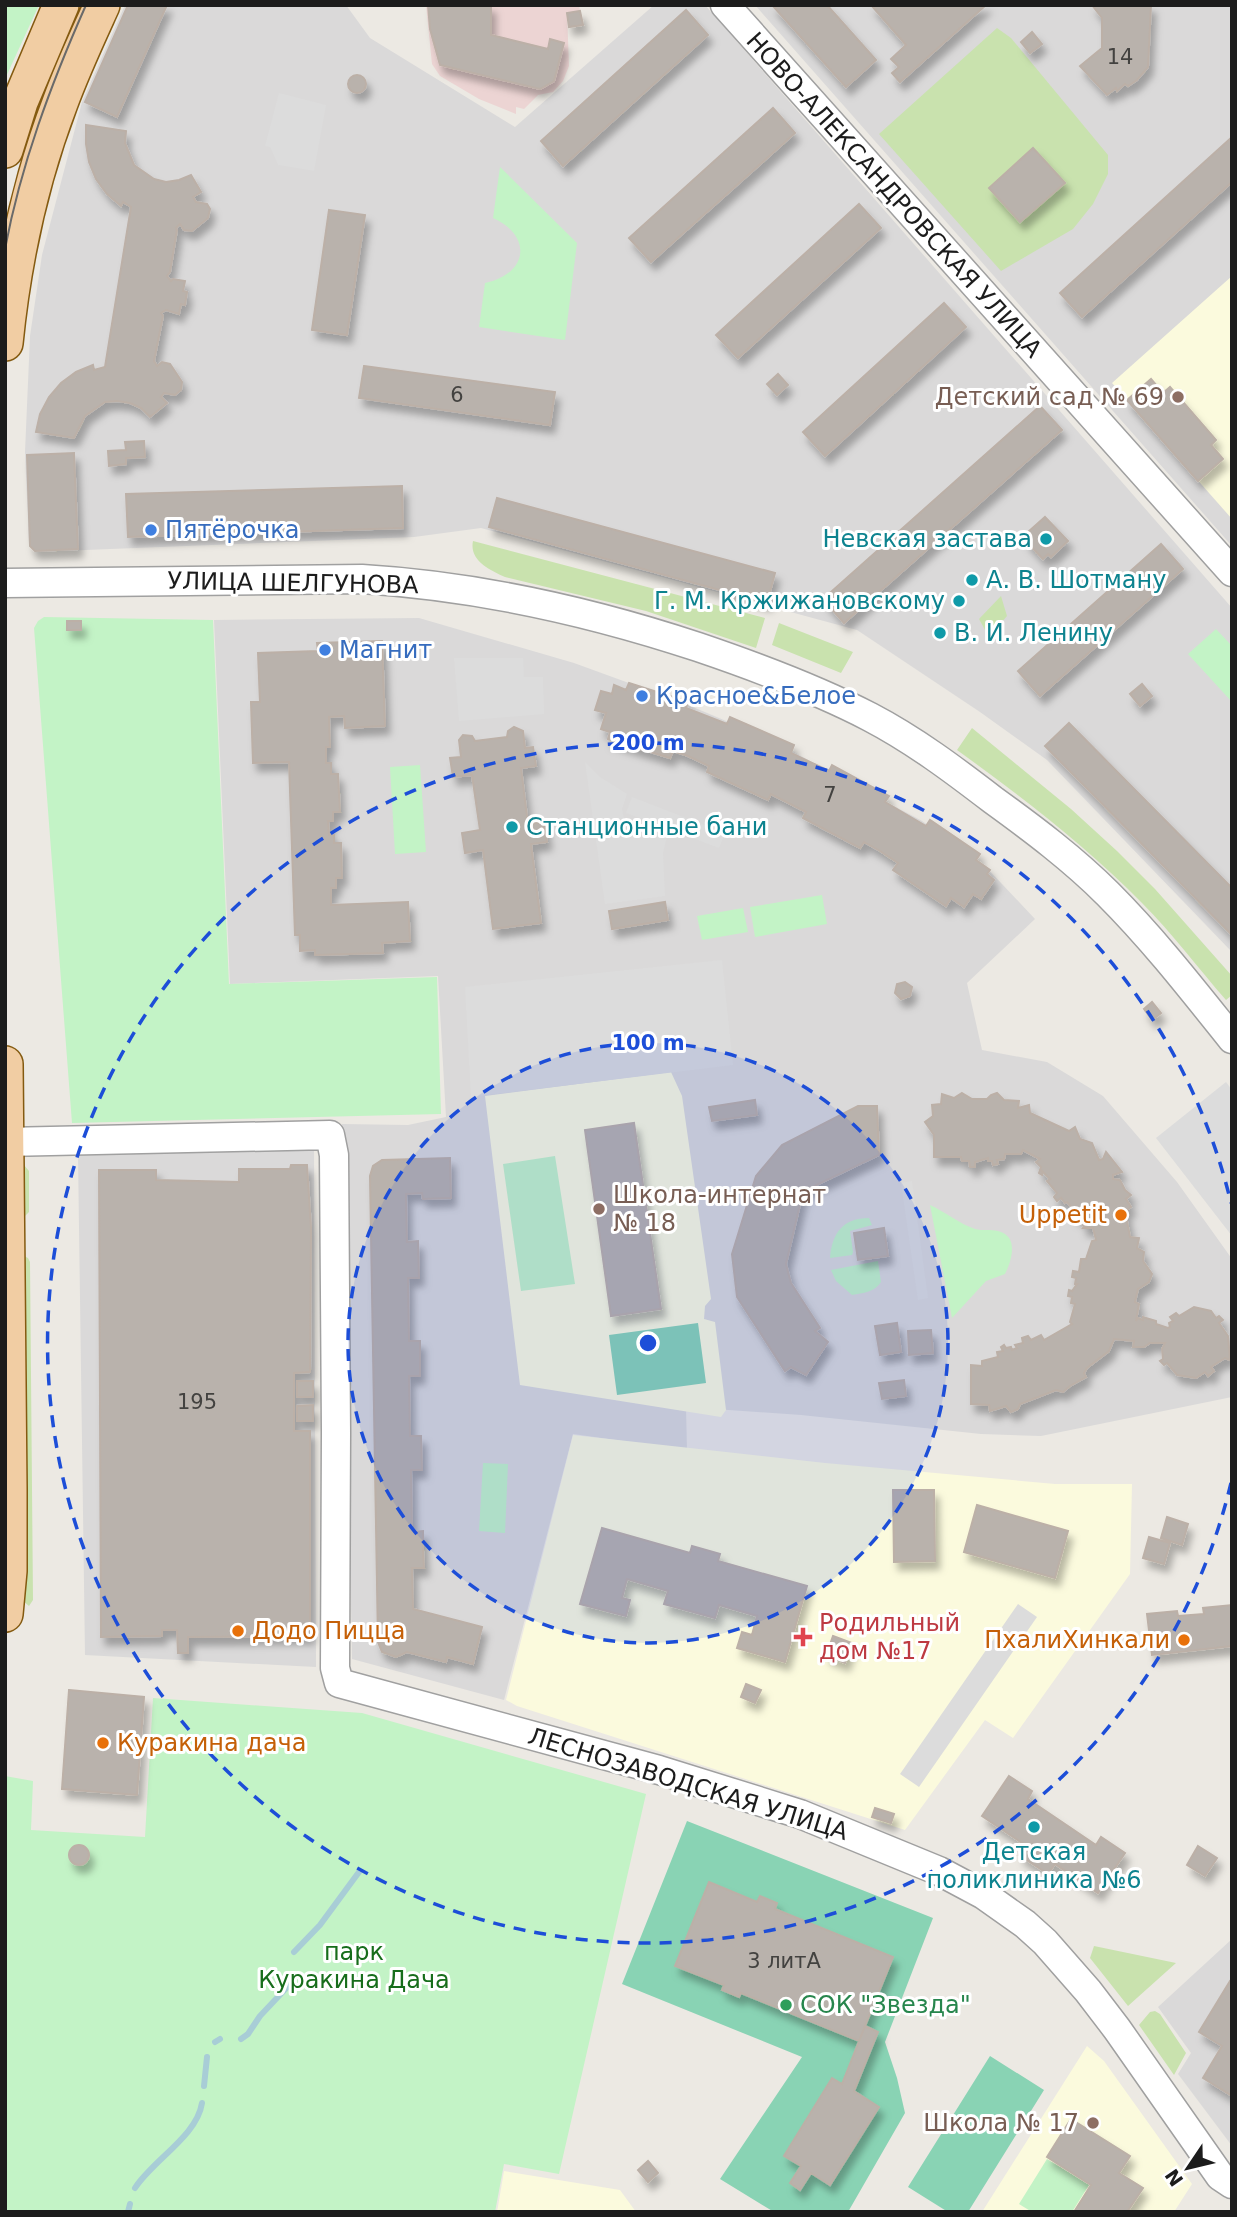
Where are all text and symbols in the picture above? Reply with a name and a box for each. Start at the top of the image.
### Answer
street label: НОВО-АЛЕКСАНДРОВСКАЯ УЛИЦА [741,27,1048,364]
house number: 14 [1107,45,1133,69]
house number: 6 [450,383,464,407]
place label: Детский сад № 69 [935,383,1164,411]
marker: Детский сад № 69 [1170,389,1186,405]
place label: Пятёрочка [165,516,300,544]
marker: Пятёрочка [143,522,159,538]
place label: Невская застава [822,525,1032,553]
marker: Невская застава [1038,531,1054,547]
place label: А. В. Шотману [986,566,1166,594]
street label: УЛИЦА ШЕЛГУНОВА [167,567,419,599]
marker: А. В. Шотману [964,572,980,588]
place label: Г. М. Кржижановскому [654,587,945,615]
marker: Г. М. Кржижановскому [951,593,967,609]
place label: В. И. Ленину [954,619,1113,647]
marker: В. И. Ленину [932,625,948,641]
place label: Магнит [339,636,432,664]
marker: Магнит [317,642,333,658]
place label: Красное&Белое [656,682,856,710]
marker: Красное&Белое [634,688,650,704]
text: 200 m [611,731,685,755]
house number: 7 [823,783,837,807]
place label: Станционные бани [526,813,767,841]
marker: Станционные бани [504,819,520,835]
text: 100 m [611,1031,685,1055]
place label: Школа-интернат № 18 [613,1181,826,1237]
marker: Школа-интернат № 18 [591,1201,607,1217]
place label: Uppetit [1019,1201,1107,1229]
marker: Uppetit [1113,1207,1129,1223]
centre of rings [636,1331,660,1355]
house number: 195 [177,1390,217,1414]
place label: Родильный дом №17 [819,1609,960,1665]
place label: Додо Пицца [252,1617,405,1645]
marker: Додо Пицца [230,1623,246,1639]
place label: ПхалиХинкали [984,1626,1170,1654]
marker: Родильный дом №17 [793,1627,813,1647]
marker: ПхалиХинкали [1176,1632,1192,1648]
street label: ЛЕСНОЗАВОДСКАЯ УЛИЦА [525,1722,852,1846]
place label: Куракина дача [117,1729,307,1757]
marker: Куракина дача [95,1735,111,1751]
marker: Детская поликлиника №6 [1026,1819,1042,1835]
place label: Детская поликлиника №6 [926,1838,1142,1894]
park label: парк Куракина Дача [258,1938,450,1994]
house number: 3 литА [747,1949,821,1973]
place label: СОК "Звезда" [800,1991,971,2019]
marker: СОК "Звезда" [778,1997,794,2013]
place label: Школа № 17 [923,2109,1079,2137]
marker: Школа № 17 [1085,2115,1101,2131]
north arrow [1153,2133,1223,2203]
text: N [1161,2165,1188,2191]

